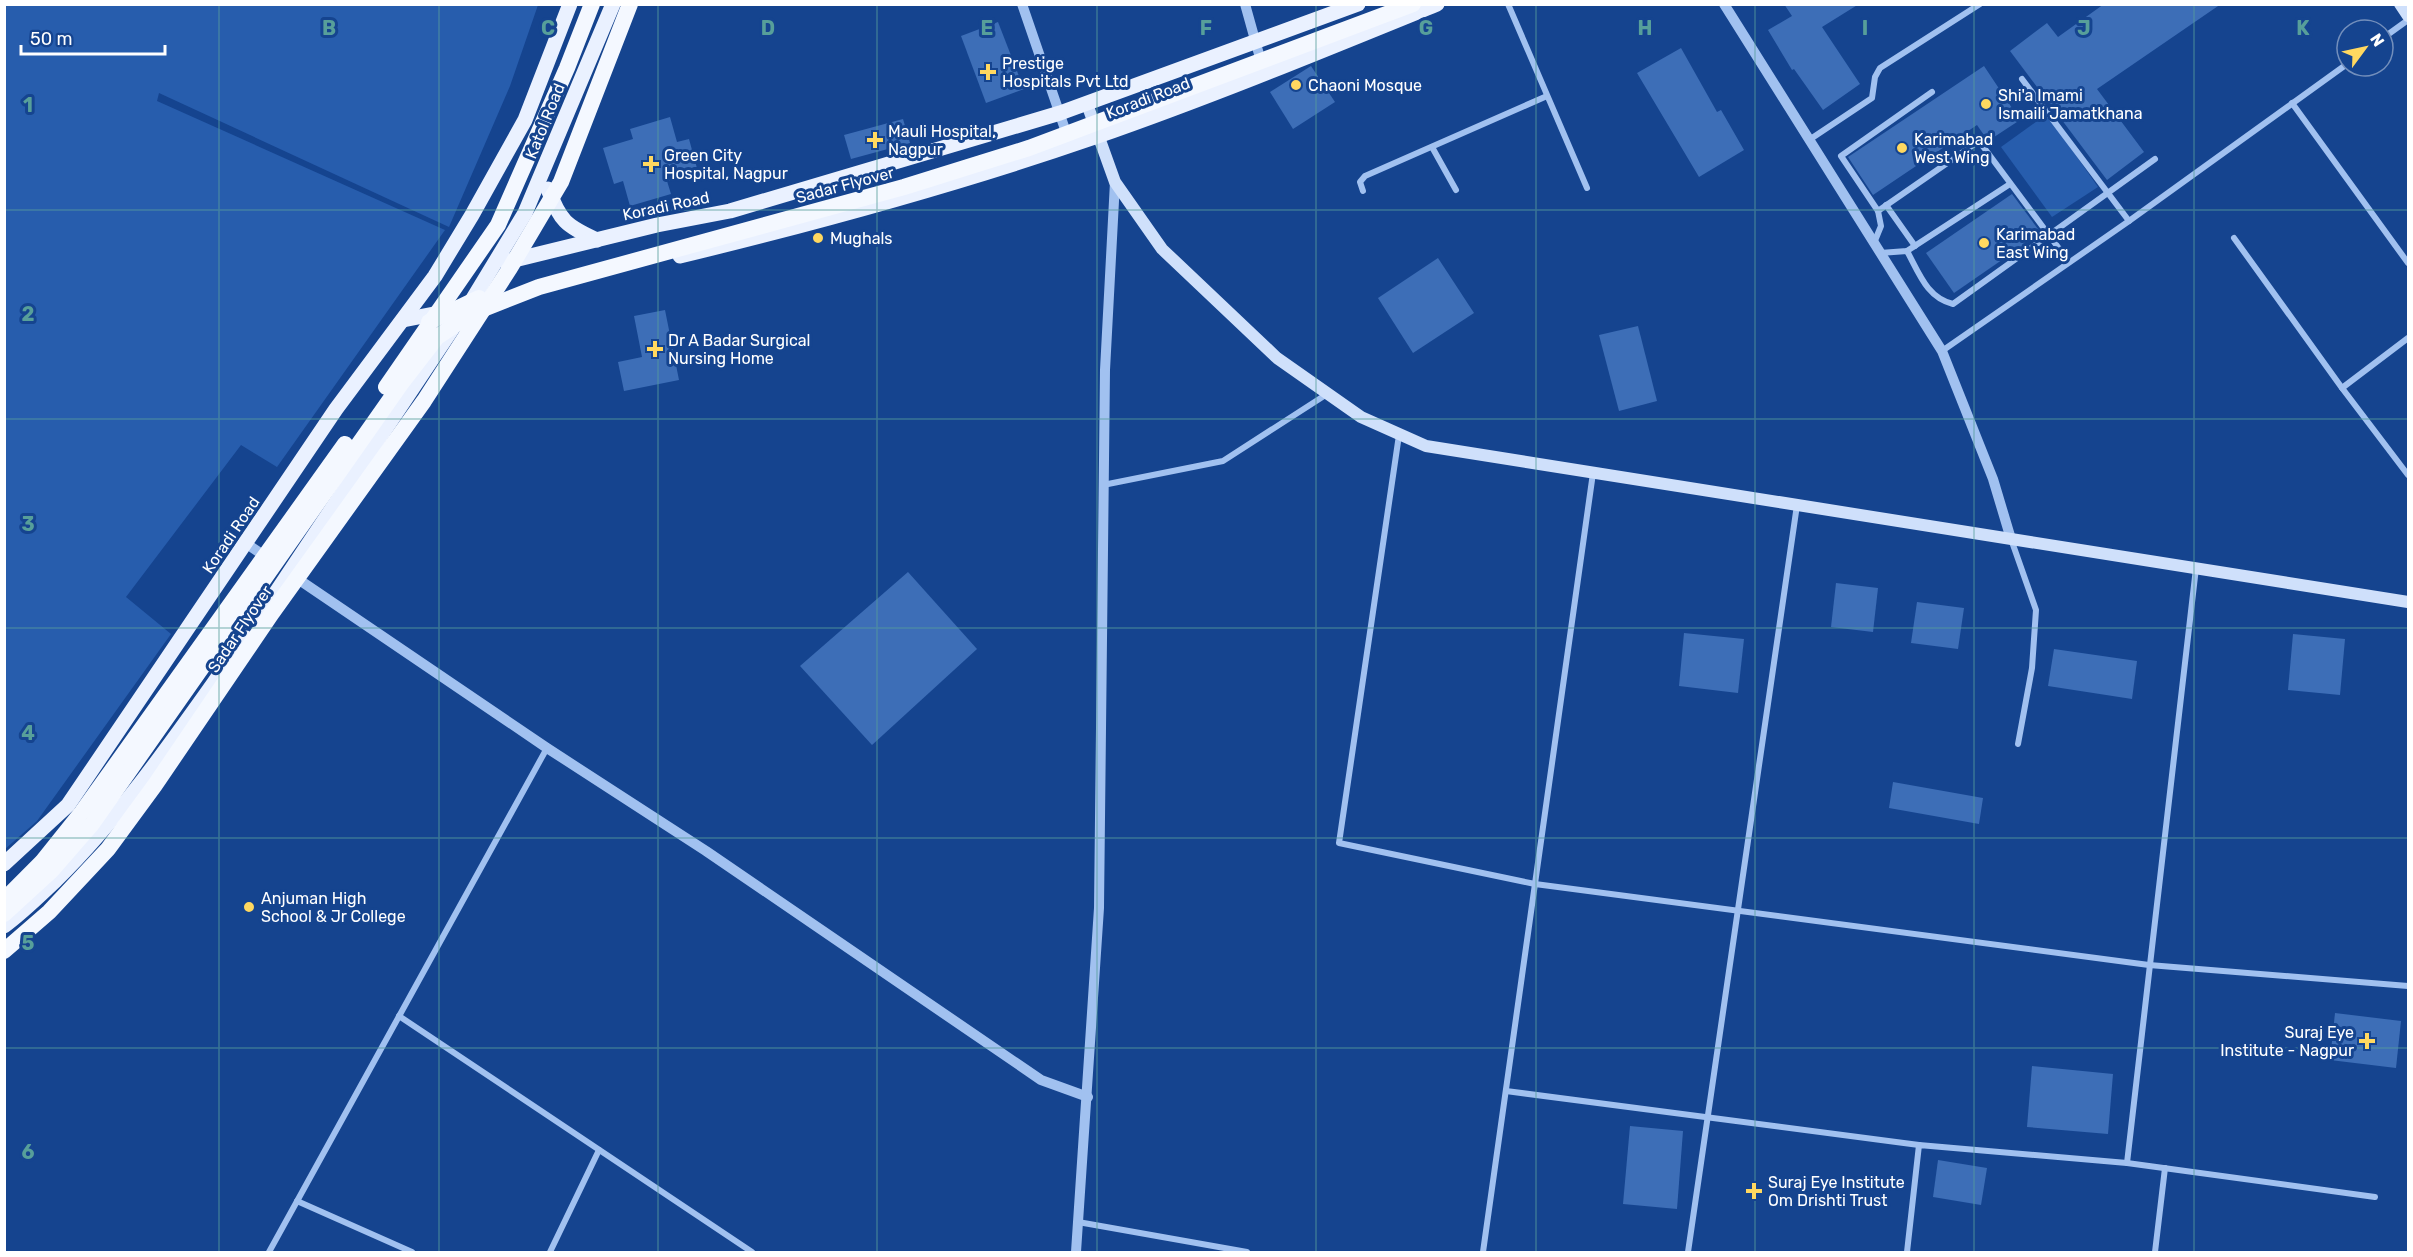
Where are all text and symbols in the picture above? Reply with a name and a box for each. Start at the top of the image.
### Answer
text: B [322,16,336,40]
text: C [541,16,555,40]
text: D [761,16,775,40]
text: E [981,16,993,40]
text: F [1200,16,1212,40]
text: G [1419,16,1433,40]
text: H [1638,16,1652,40]
text: I [1862,16,1868,40]
text: J [2077,16,2091,40]
text: K [2296,16,2310,40]
scale bar [21,18,165,56]
north arrow [2335,18,2395,78]
text: 50 m [30,28,73,50]
text: N [2366,30,2388,50]
place label: Prestige Hospitals Pvt Ltd [1002,54,1129,91]
marker: Prestige Hospitals Pvt Ltd [979,63,997,81]
street label: Koradi Road [1103,73,1193,123]
place label: Chaoni Mosque [1308,76,1422,95]
marker: Chaoni Mosque [1289,78,1303,92]
street label: Katol Road [521,81,569,161]
place label: Shi'a Imami Ismaili Jamatkhana [1998,86,2143,123]
text: 1 [23,93,33,117]
marker: Shi'a Imami Ismaili Jamatkhana [1979,97,1993,111]
place label: Mauli Hospital, Nagpur [888,122,996,159]
place label: Karimabad West Wing [1914,130,1993,167]
marker: Mauli Hospital, Nagpur [866,131,884,149]
marker: Karimabad West Wing [1895,141,1909,155]
place label: Green City Hospital, Nagpur [664,146,788,183]
marker: Green City Hospital, Nagpur [642,155,660,173]
street label: Sadar Flyover [794,163,896,207]
street label: Koradi Road [621,188,711,224]
place label: Karimabad East Wing [1996,225,2075,262]
place label: Mughals [830,229,893,248]
marker: Mughals [811,231,825,245]
marker: Karimabad East Wing [1977,236,1991,250]
text: 2 [22,302,35,326]
place label: Dr A Badar Surgical Nursing Home [668,331,810,368]
marker: Dr A Badar Surgical Nursing Home [646,340,664,358]
street label: Koradi Road [198,493,264,577]
text: 3 [21,512,35,536]
street label: Sadar Flyover [204,582,276,676]
text: 4 [21,721,35,745]
place label: Anjuman High School & Jr College [261,889,406,926]
marker: Anjuman High School & Jr College [242,900,256,914]
text: 5 [22,931,35,955]
place label: Suraj Eye Institute - Nagpur [2220,1023,2354,1060]
marker: Suraj Eye Institute - Nagpur [2358,1032,2376,1050]
text: 6 [21,1140,35,1164]
place label: Suraj Eye Institute Om Drishti Trust [1768,1173,1905,1210]
marker: Suraj Eye Institute Om Drishti Trust [1745,1182,1763,1200]

